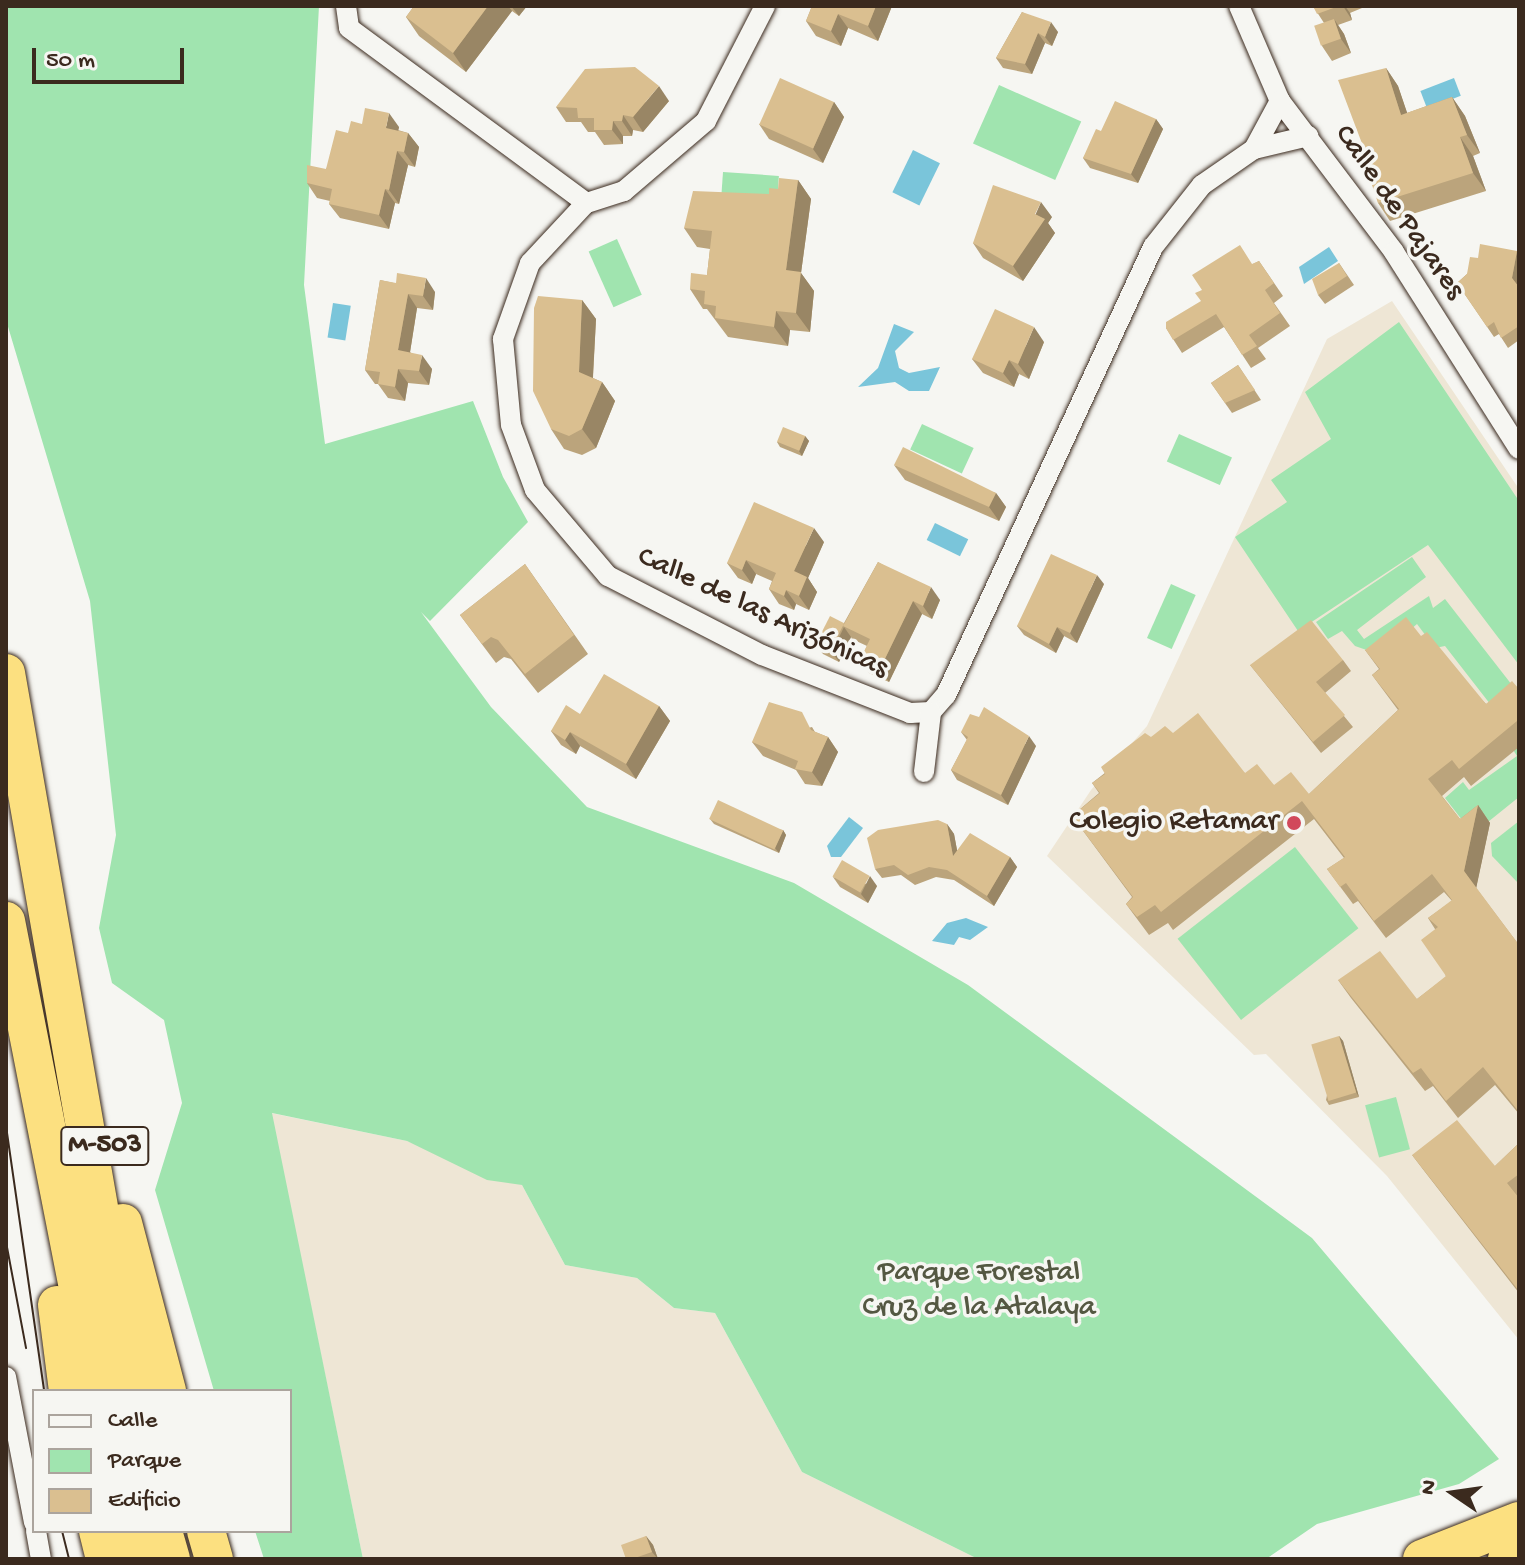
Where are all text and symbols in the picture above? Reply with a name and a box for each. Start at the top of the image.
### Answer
scale bar [36,32,188,82]
text: 50 m [46,47,95,76]
street label: Calle de Pajares [1325,119,1471,307]
street label: Calle de las Arizónicas [631,540,893,688]
place label: Colegio Retamar [1069,805,1278,841]
marker: Colegio Retamar [1285,814,1303,832]
road number: M-503 [59,1122,151,1170]
park label: Parque Forestal Cruz de la Atalaya [862,1256,1096,1326]
legend [32,1389,292,1533]
text: Calle [108,1407,157,1436]
text: Parque [108,1447,181,1476]
north arrow [1413,1453,1493,1533]
text: N [1415,1478,1444,1498]
text: Edificio [108,1487,181,1516]

